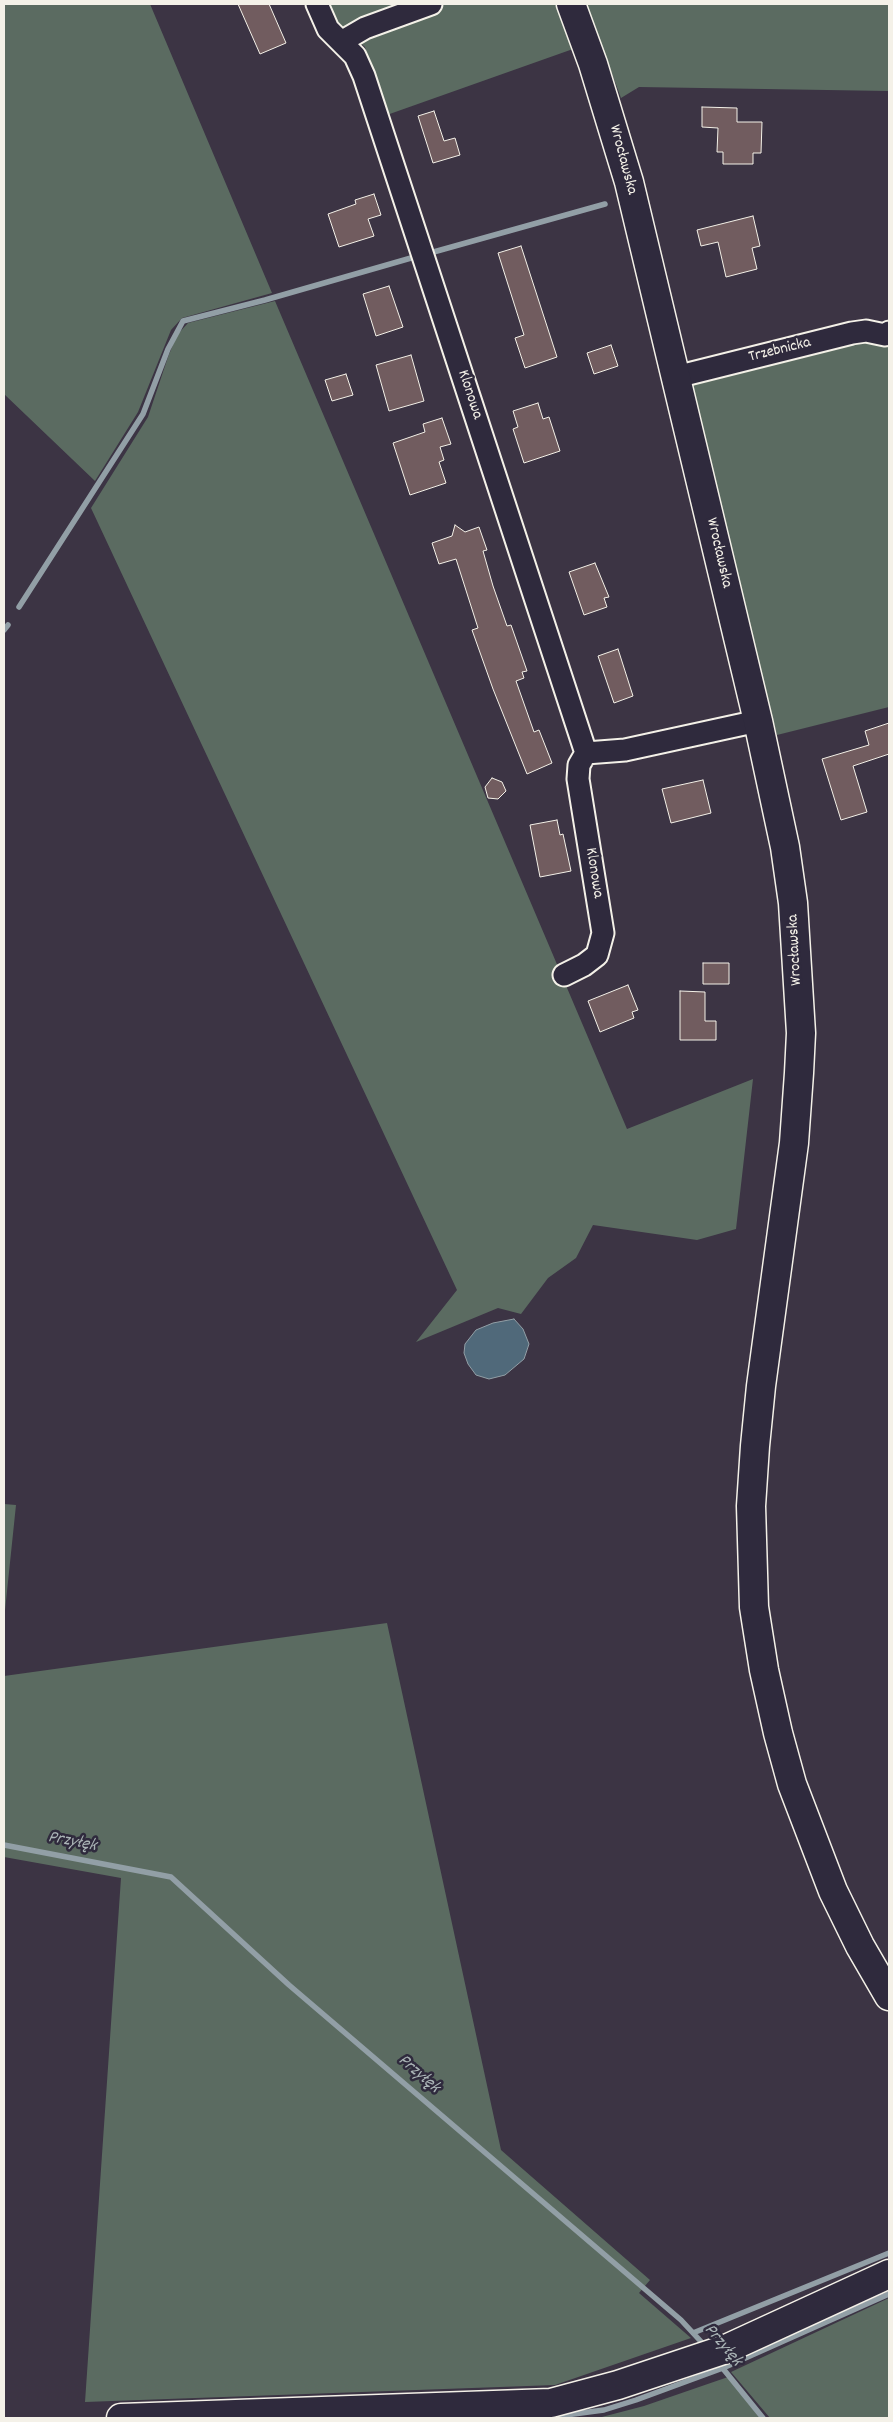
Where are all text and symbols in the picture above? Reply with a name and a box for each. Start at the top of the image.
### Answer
street label: Wrocławska [603,123,641,197]
street label: Trzebnicka [747,334,813,368]
street label: Klonowa [452,368,486,422]
street label: Wrocławska [701,516,735,590]
street label: Klonowa [580,846,606,900]
street label: Wrocławska [785,914,807,986]
water label: Przyłęk [46,1828,98,1858]
water label: Przyłęk [392,2051,444,2099]
water label: Przyłęk [698,2320,746,2372]

